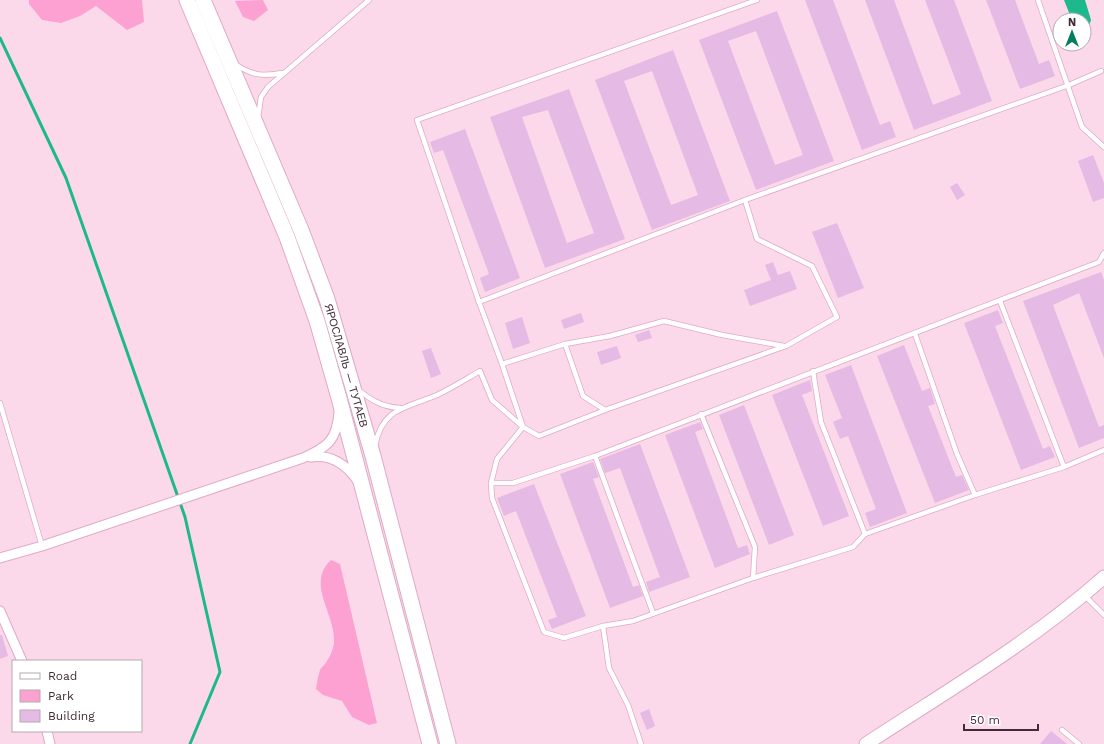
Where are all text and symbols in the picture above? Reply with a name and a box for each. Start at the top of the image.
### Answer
north arrow [1052,12,1092,52]
text: N [1068,16,1076,29]
street label: ЯРОСЛАВЛЬ — ТУТАЕВ [322,302,371,429]
legend [12,660,142,732]
text: Road [48,669,77,683]
text: Park [48,689,74,703]
scale bar [964,706,1038,732]
text: Building [48,709,95,723]
text: 50 m [970,713,1000,727]

